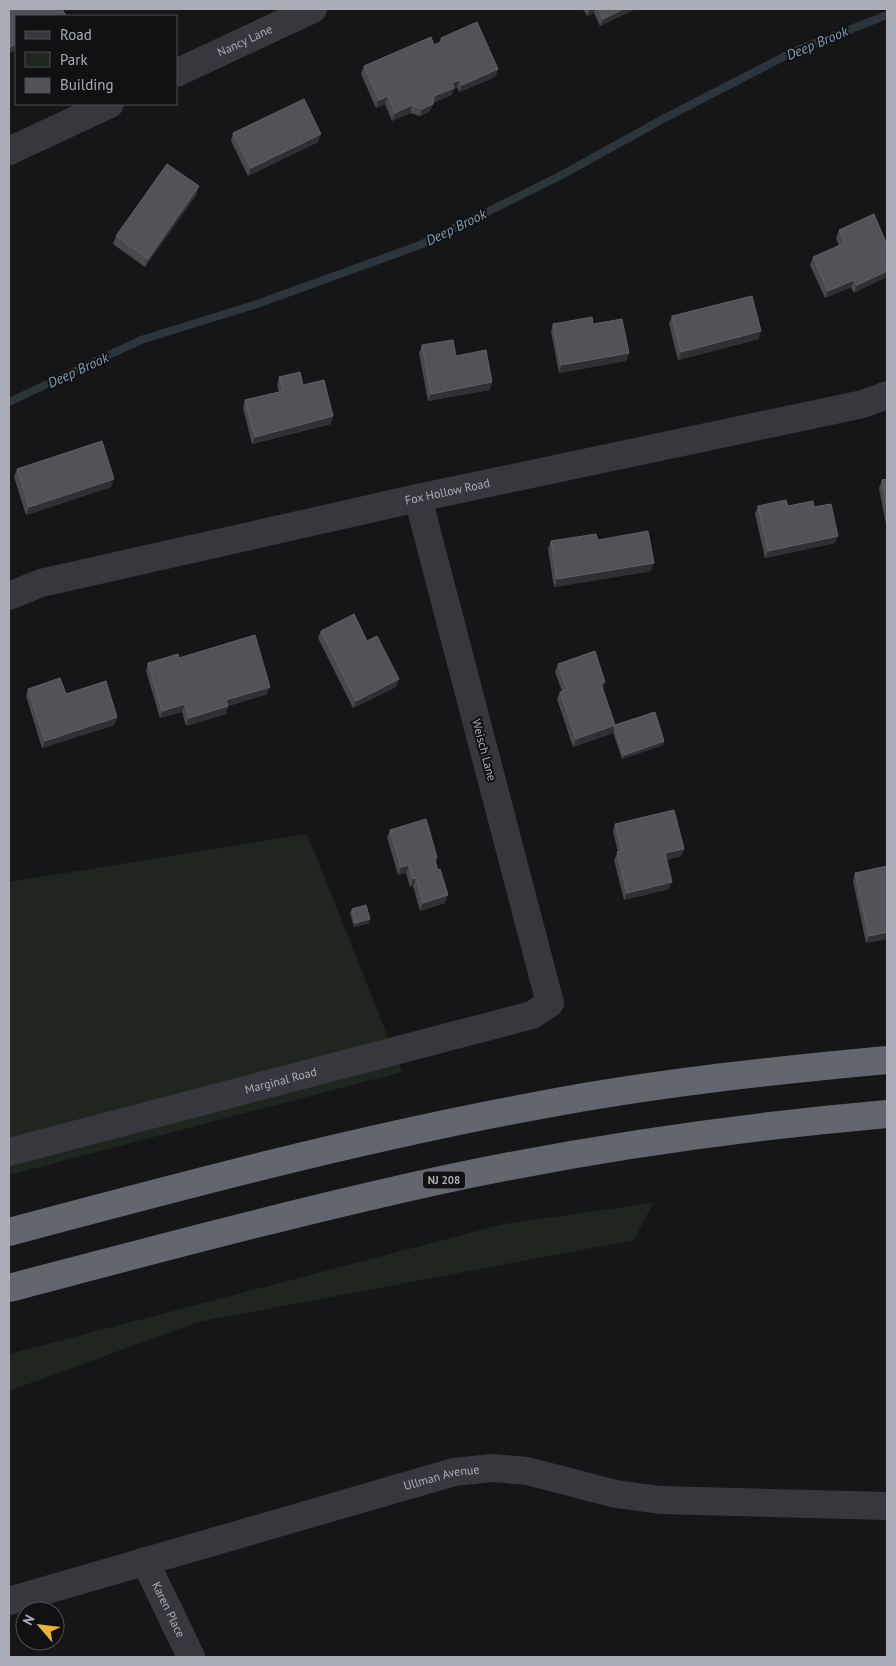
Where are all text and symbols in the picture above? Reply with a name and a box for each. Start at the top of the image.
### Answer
legend [15,15,178,105]
street label: Nancy Lane [215,21,274,60]
water label: Deep Brook [784,22,851,64]
text: Road [60,25,92,44]
text: Park [60,50,88,69]
text: Building [60,75,114,94]
water label: Deep Brook [423,204,490,249]
water label: Deep Brook [45,348,112,392]
street label: Fox Hollow Road [403,475,491,508]
street label: Weisch Lane [469,717,500,783]
street label: Marginal Road [243,1064,318,1097]
road number: NJ 208 [423,1172,465,1188]
street label: Ullman Avenue [402,1461,480,1493]
street label: Karen Place [149,1579,189,1640]
north arrow [15,1601,65,1651]
text: N [18,1612,39,1628]

